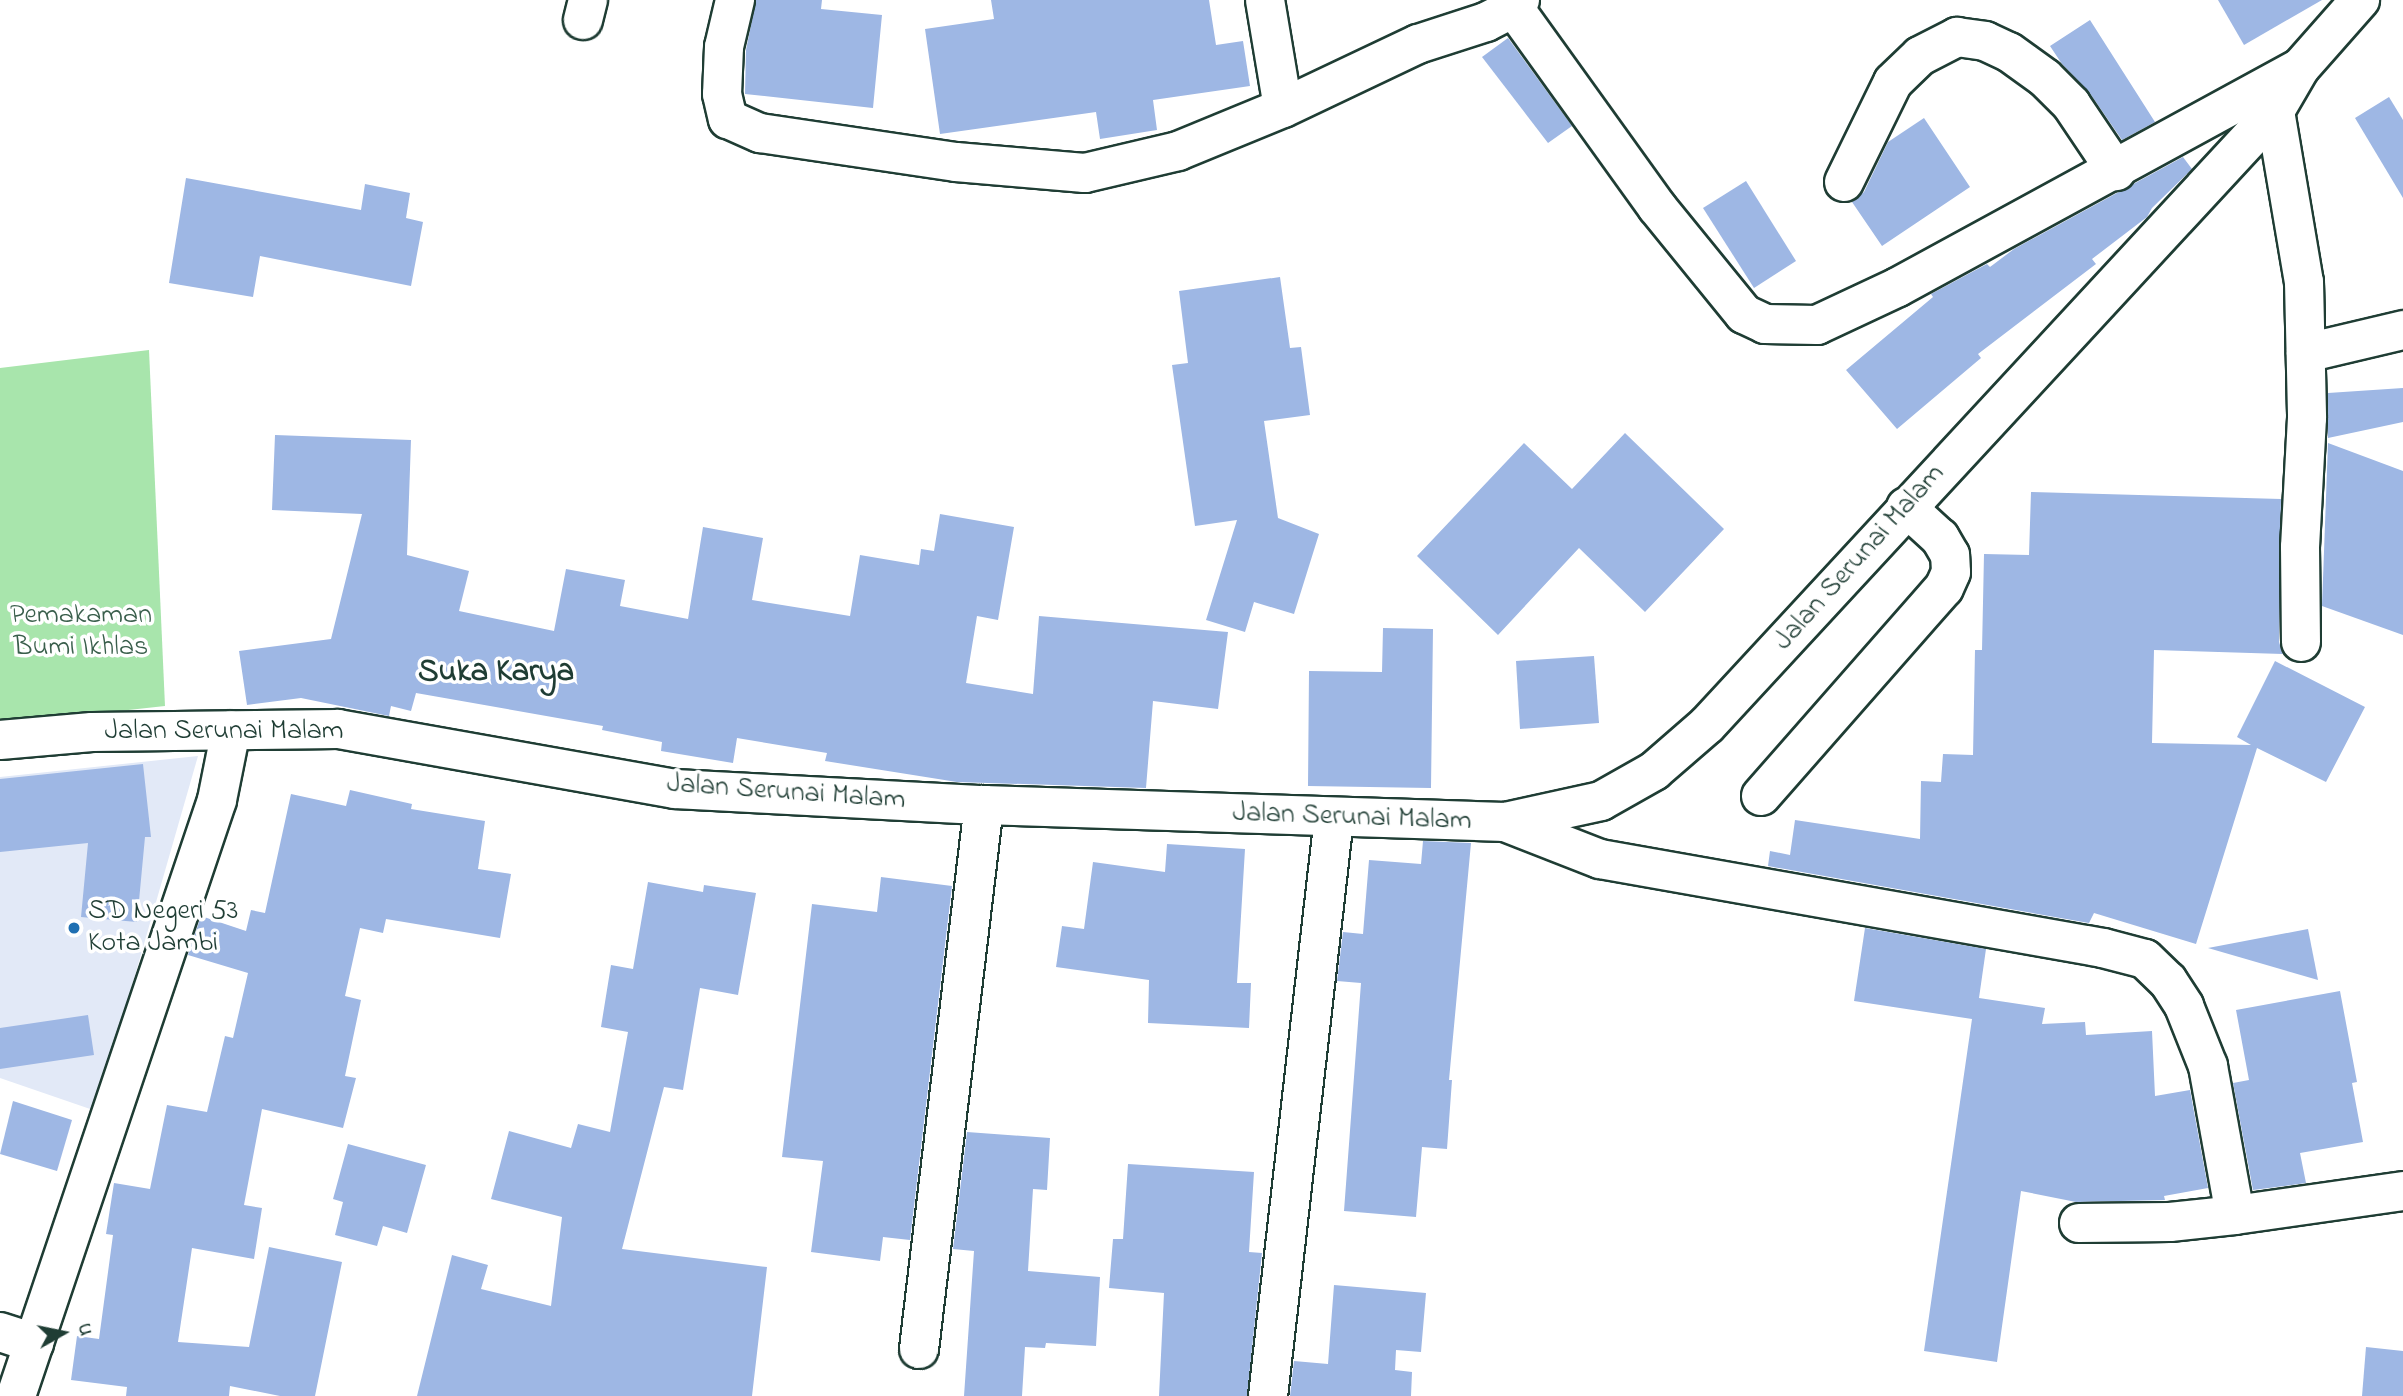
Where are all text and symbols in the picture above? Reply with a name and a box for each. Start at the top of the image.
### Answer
street label: Jalan Serunai Malam [1767,458,1953,658]
park label: Pemakaman Bumi Ikhlas [10,599,152,665]
district label: Suka Karya [418,654,574,692]
street label: Jalan Serunai Malam [104,715,344,749]
street label: Jalan Serunai Malam [666,768,906,818]
street label: Jalan Serunai Malam [1232,797,1472,839]
place label: SD Negeri 53 Kota Jambi [88,895,238,961]
marker: SD Negeri 53 Kota Jambi [66,920,82,936]
north arrow [28,1298,98,1368]
text: U [70,1322,99,1338]

